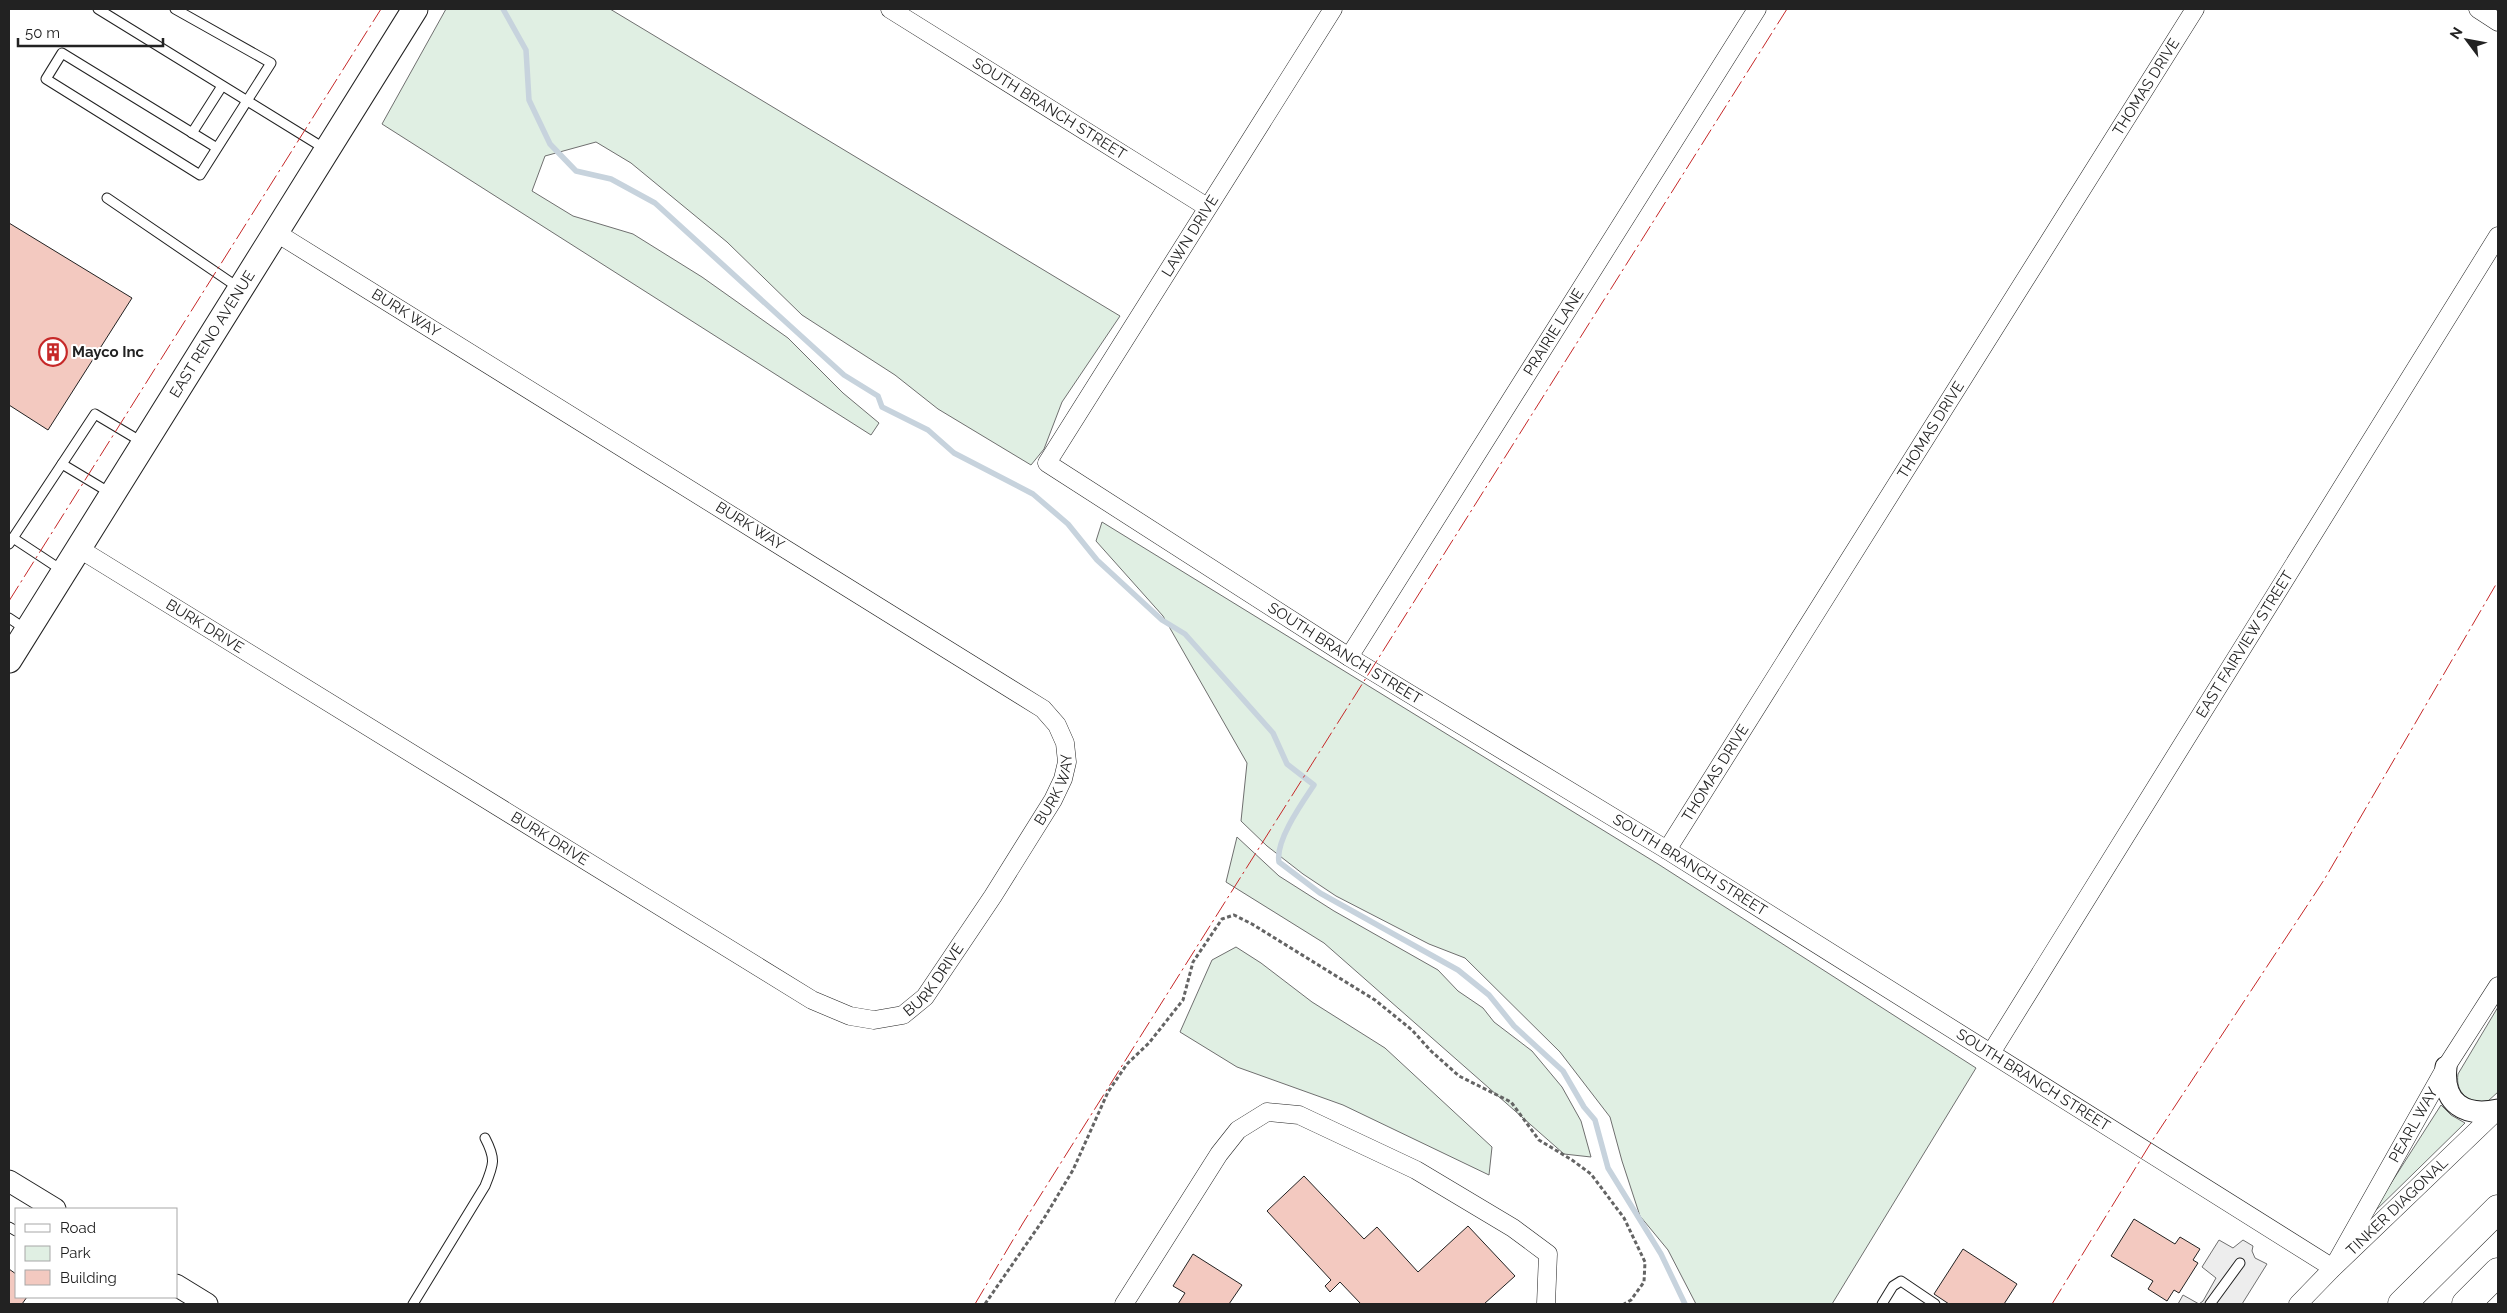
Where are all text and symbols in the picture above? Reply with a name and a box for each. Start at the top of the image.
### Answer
scale bar [18,15,162,47]
north arrow [2442,15,2492,65]
text: 50 m [25,24,60,42]
text: N [2446,24,2466,42]
street label: THOMAS DRIVE [2109,35,2183,139]
street label: SOUTH BRANCH STREET [969,54,1130,163]
street label: LAWN DRIVE [1158,192,1222,280]
street label: EAST RENO AVENUE [166,267,259,401]
street label: BURK WAY [368,285,444,341]
street label: PRAIRIE LANE [1520,285,1588,379]
building icon: Mayco Inc [38,337,68,367]
place label: Mayco Inc [72,343,145,361]
street label: THOMAS DRIVE [1894,378,1968,482]
street label: BURK WAY [712,498,788,554]
street label: EAST FAIRVIEW STREET [2192,567,2297,721]
street label: BURK DRIVE [163,595,247,657]
street label: SOUTH BRANCH STREET [1265,598,1425,708]
street label: THOMAS DRIVE [1678,721,1753,825]
street label: BURK WAY [1030,752,1076,829]
street label: BURK DRIVE [508,808,592,869]
street label: SOUTH BRANCH STREET [1610,810,1770,920]
street label: BURK DRIVE [900,940,967,1020]
street label: SOUTH BRANCH STREET [1953,1025,2113,1135]
street label: PEARL WAY [2385,1084,2442,1166]
street label: TINKER DIAGONAL [2343,1154,2452,1259]
legend [15,1208,178,1298]
text: Road [60,1219,96,1237]
text: Park [60,1244,91,1262]
text: Building [60,1269,117,1287]

